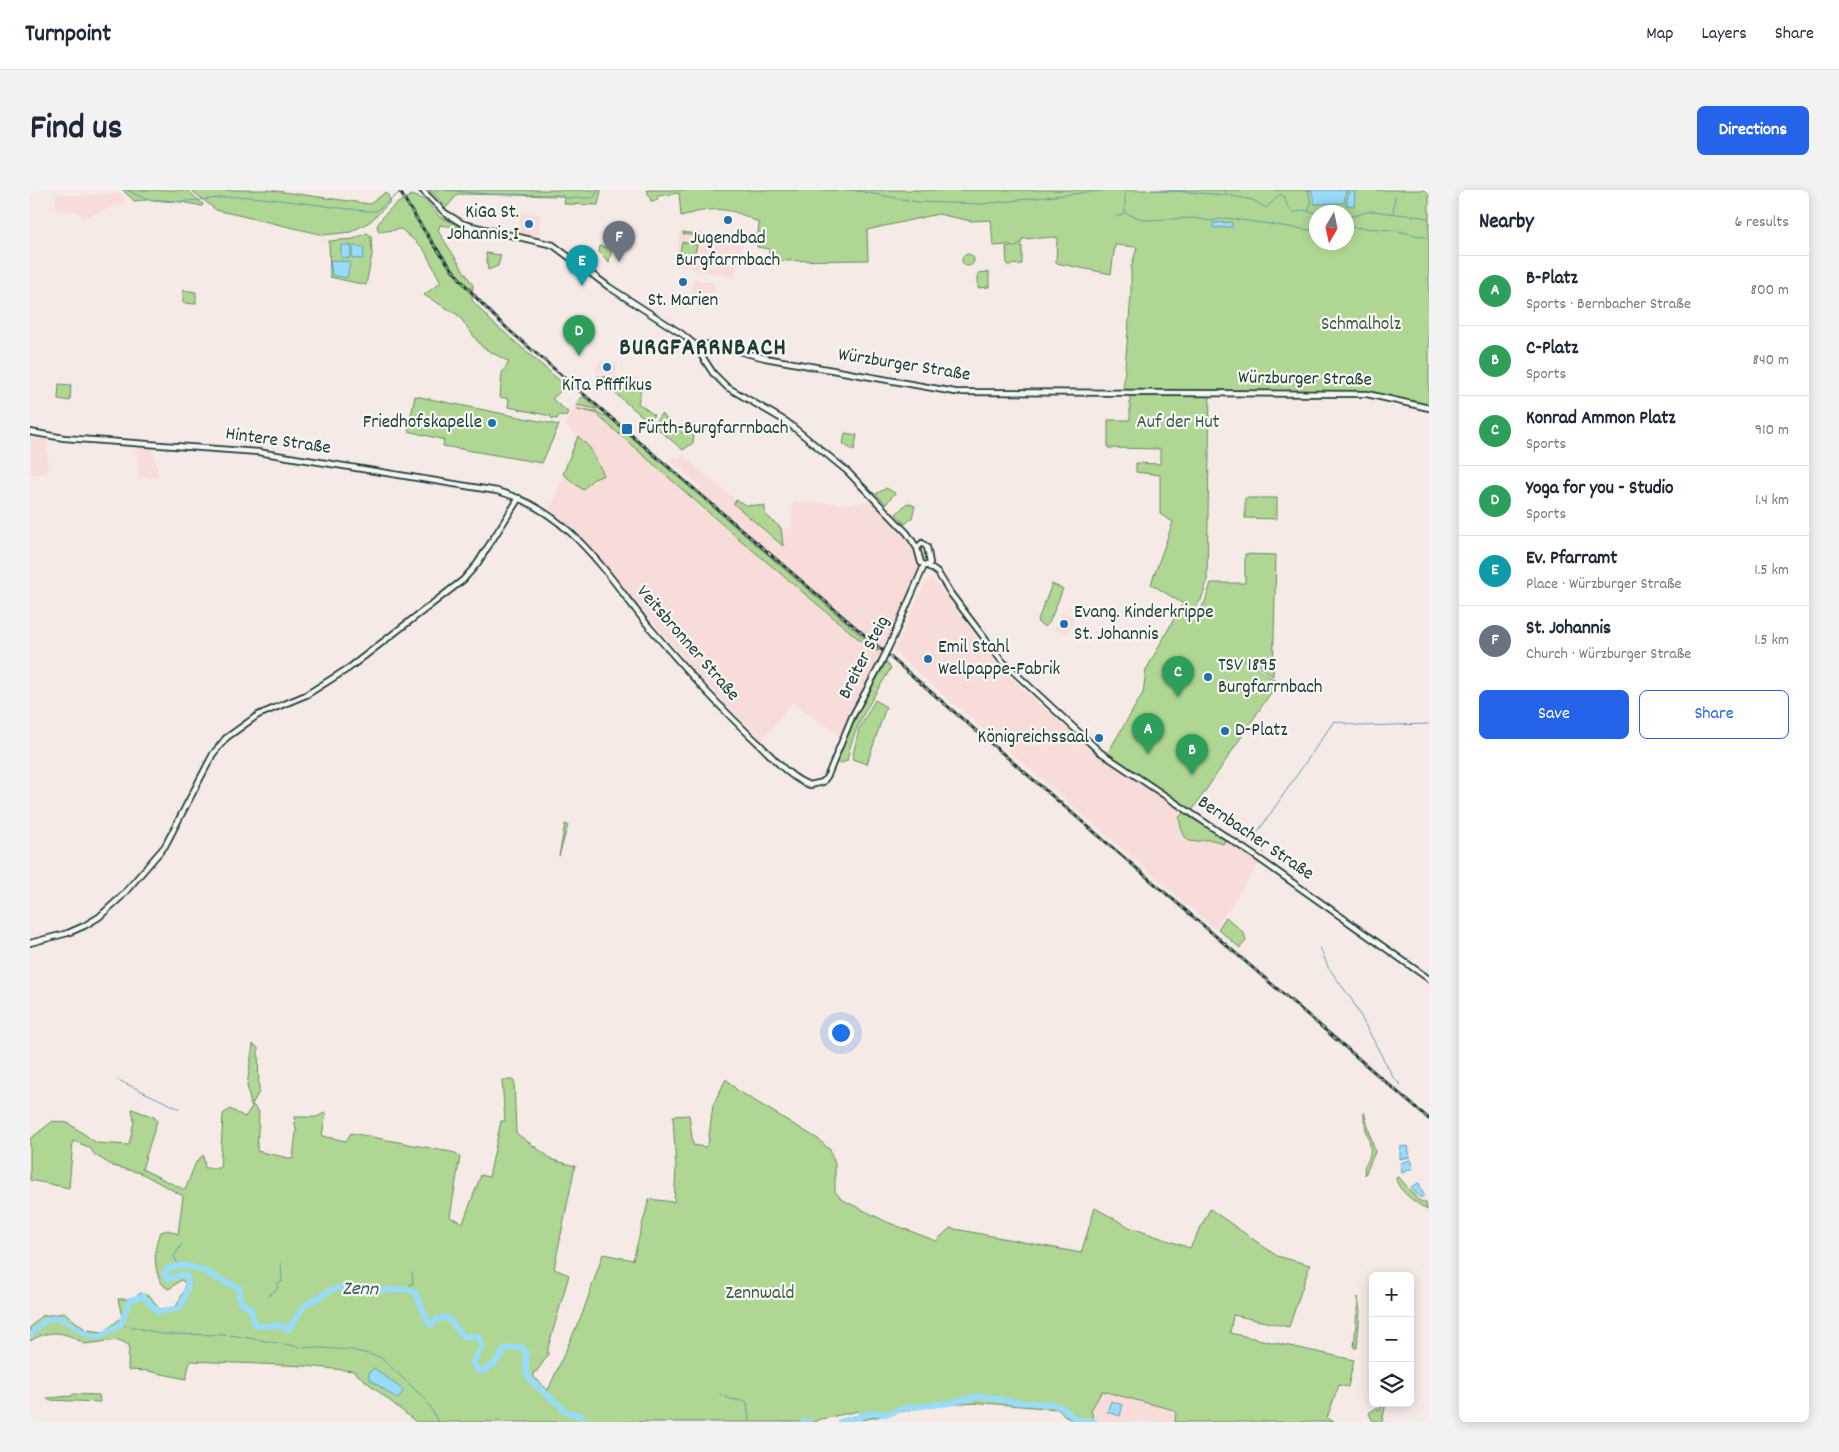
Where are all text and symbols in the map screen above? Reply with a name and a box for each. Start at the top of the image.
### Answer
text: Turnpoint [25,18,111,52]
text: Map [1646,22,1673,47]
text: Layers [1701,22,1747,47]
text: Share [1775,22,1814,47]
text: Find us [30,105,122,155]
button: Directions [1697,106,1809,155]
place label: KiGa St. Johannis I [447,200,519,249]
north arrow [1309,205,1354,250]
text: Nearby [1479,208,1534,238]
text: 6 results [1734,211,1789,234]
marker: Jugendbad Burgfarrnbach [722,214,734,226]
marker: KiGa St. Johannis I [523,218,535,230]
pin: F [603,221,635,262]
place label: Jugendbad Burgfarrnbach [676,226,780,275]
pin: E [566,245,598,286]
text: B-Platz [1526,266,1578,293]
marker: St. Marien [677,276,689,288]
text: A [1491,279,1499,302]
text: 800 m [1750,279,1789,302]
place label: St. Marien [648,288,718,315]
text: Sports · Bernbacher Straße [1526,293,1691,316]
park label: Schmalholz [1321,312,1401,339]
pin: D [563,315,595,356]
district label: BURGFARRNBACH [619,332,787,366]
text: C-Platz [1526,336,1578,363]
street label: Würzburger Straße [836,342,972,390]
text: B [1491,349,1499,372]
text: 840 m [1753,349,1789,372]
marker: KiTa Pfiffikus [601,361,613,373]
text: Sports [1526,363,1566,386]
street label: Würzburger Straße [1238,365,1372,395]
place label: KiTa Pfiffikus [562,373,652,400]
text: Konrad Ammon Platz [1526,406,1676,433]
place label: Friedhofskapelle [363,410,482,437]
park label: Auf der Hut [1136,410,1220,437]
place label: Fürth-Burgfarrnbach [638,416,788,443]
marker: Friedhofskapelle [486,417,498,429]
text: C [1491,419,1499,442]
text: 910 m [1755,419,1789,442]
street label: Hintere Straße [224,421,332,463]
marker: Fürth-Burgfarrnbach [620,422,634,436]
text: Sports [1526,433,1566,456]
text: Yoga for you - Studio [1526,476,1674,503]
text: D [1491,489,1499,512]
text: 1.4 km [1755,489,1789,512]
text: Sports [1526,503,1566,526]
text: Ev. Pfarramt [1526,546,1617,573]
text: E [1491,559,1499,582]
text: 1.5 km [1754,559,1789,582]
text: Place · Würzburger Straße [1526,573,1682,596]
street label: Veitsbronner Straße [629,580,745,708]
place label: Evang. Kinderkrippe St. Johannis [1074,600,1214,649]
street label: Breiter Steig [832,612,898,704]
text: St. Johannis [1526,616,1611,643]
marker: Evang. Kinderkrippe St. Johannis [1058,618,1070,630]
text: F [1491,629,1499,652]
text: 1.5 km [1754,629,1789,652]
place label: Emil Stahl Wellpappe-Fabrik [938,635,1060,684]
text: Church · Würzburger Straße [1526,643,1691,666]
marker: Emil Stahl Wellpappe-Fabrik [922,653,934,665]
place label: TSV 1895 Burgfarrnbach [1218,653,1323,702]
pin: C [1162,656,1194,697]
marker: TSV 1895 Burgfarrnbach [1202,671,1214,683]
button: Save [1479,690,1629,739]
button: Share [1639,690,1789,739]
pin: A [1132,713,1164,754]
place label: D-Platz [1235,718,1288,745]
place label: Königreichssaal [978,725,1089,752]
marker: D-Platz [1219,725,1231,737]
marker: Königreichssaal [1093,732,1105,744]
pin: B [1176,734,1208,775]
street label: Bernbacher Straße [1191,790,1319,888]
your location [828,1020,854,1046]
map controls [1369,1272,1414,1407]
button: + [1369,1272,1414,1317]
water label: Zenn [342,1276,379,1304]
park label: Zennwald [726,1281,794,1308]
button: − [1369,1317,1414,1362]
button: layers [1369,1362,1414,1407]

